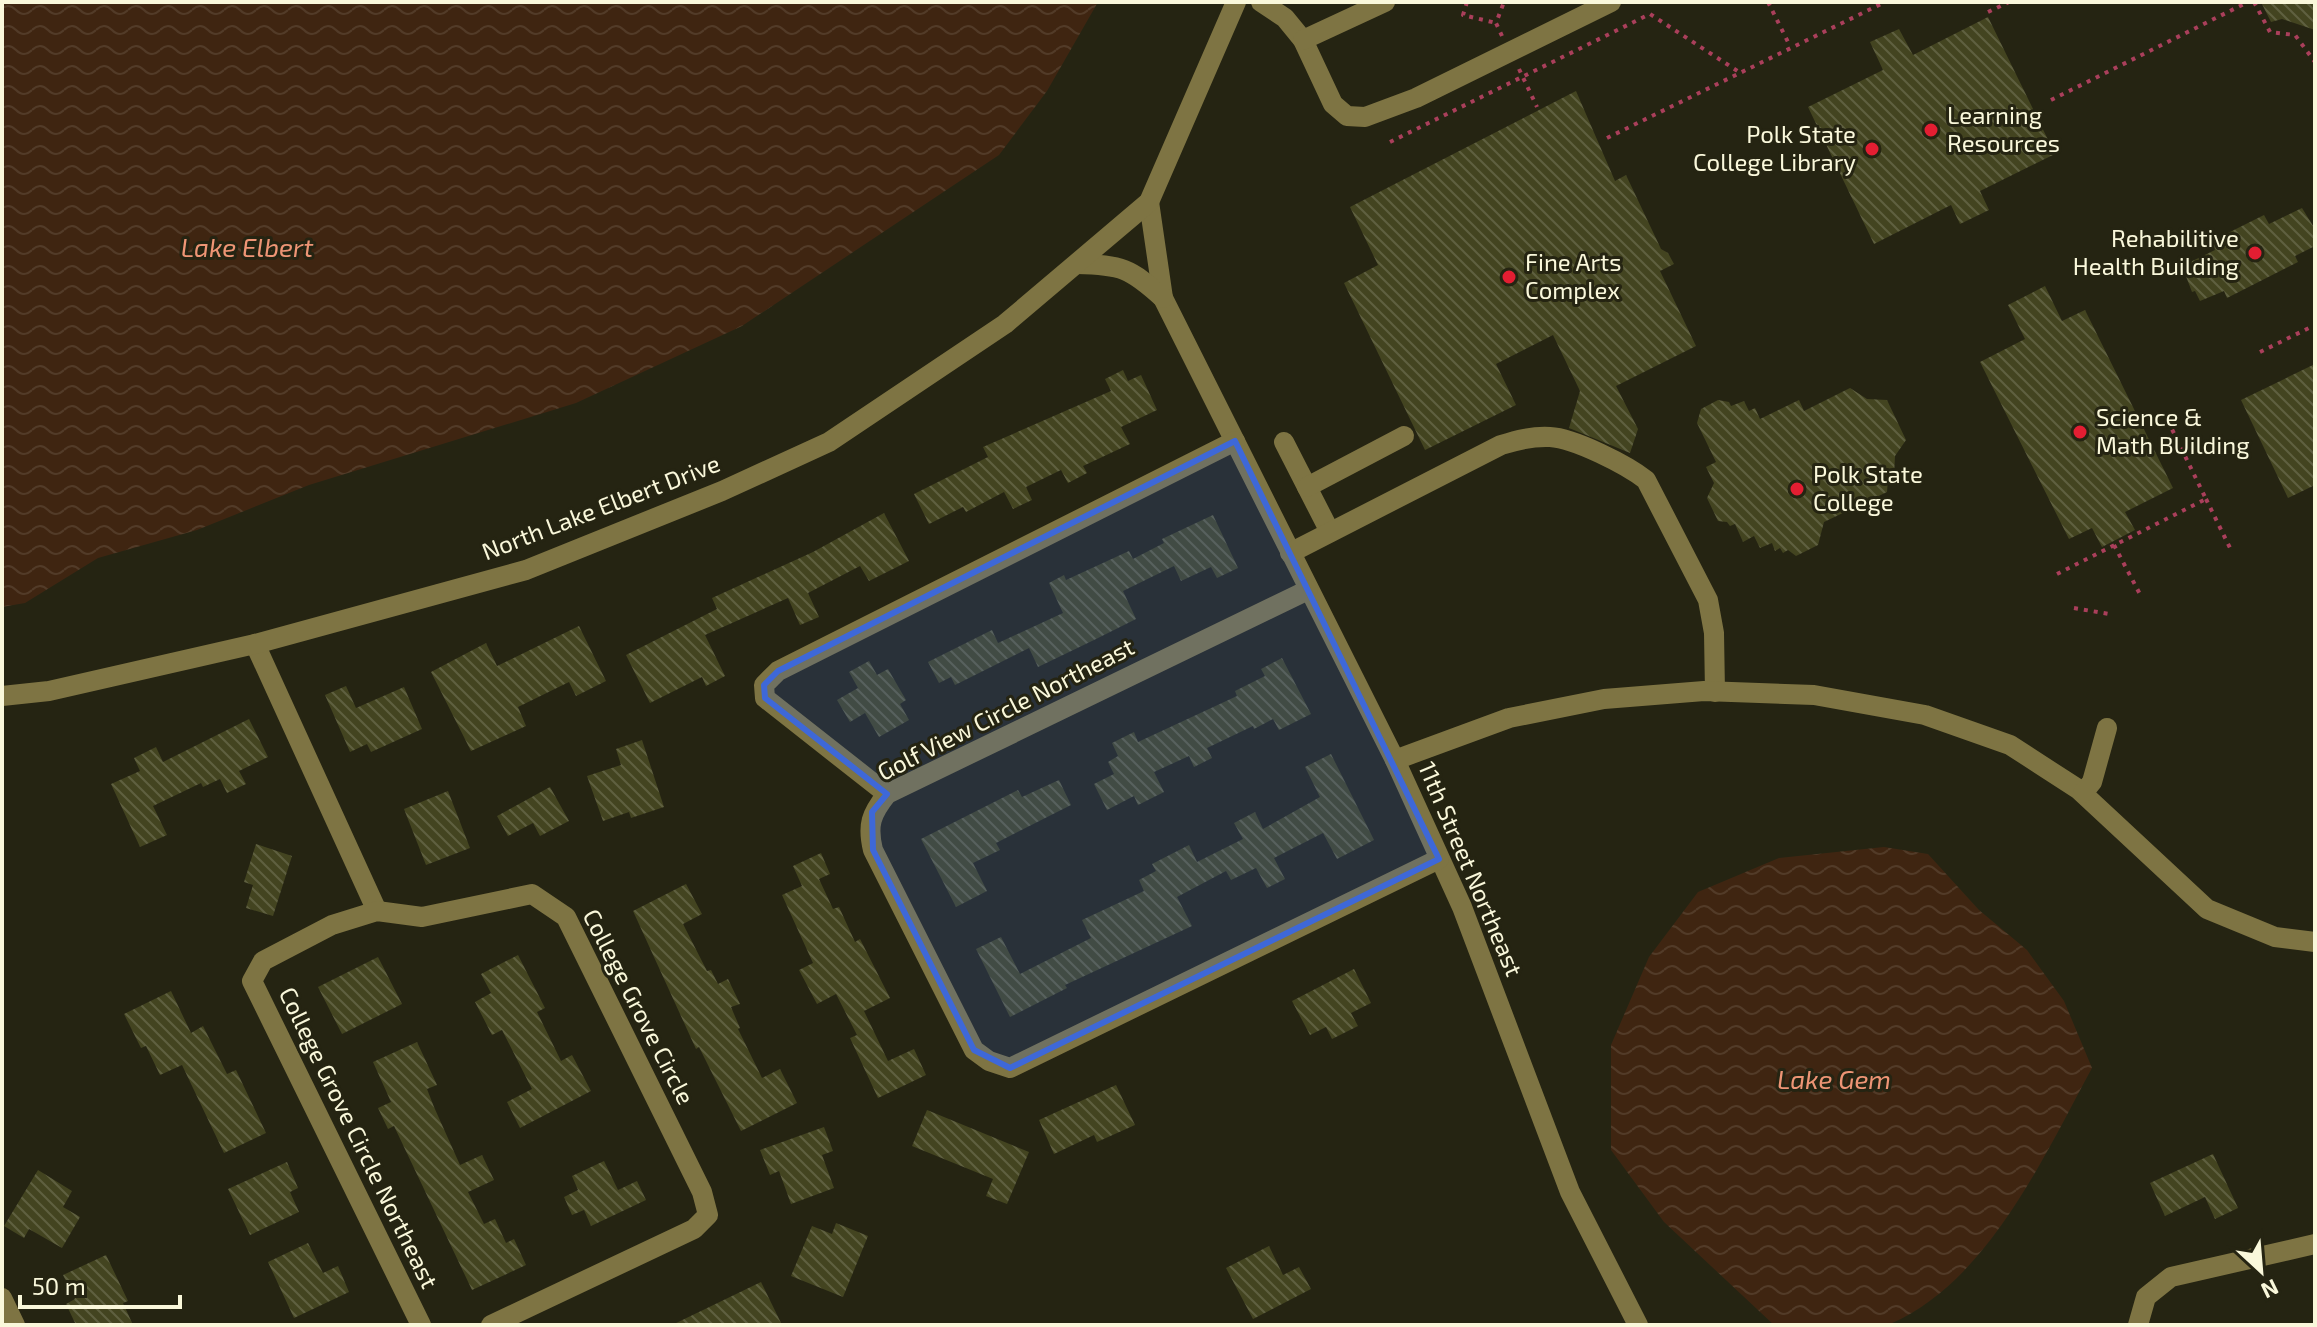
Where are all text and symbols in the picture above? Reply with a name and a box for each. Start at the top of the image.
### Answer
place label: Learning Resources [1947,100,2060,157]
place label: Polk State College Library [1693,119,1856,176]
marker: Learning Resources [1922,121,1940,139]
marker: Polk State College Library [1863,140,1881,158]
place label: Rehabilitive Health Building [2073,223,2239,280]
water label: Lake Elbert [181,231,313,262]
marker: Rehabilitive Health Building [2246,244,2264,262]
place label: Fine Arts Complex [1525,247,1621,304]
marker: Fine Arts Complex [1500,268,1518,286]
place label: Science & Math BUilding [2096,402,2250,459]
marker: Science & Math BUilding [2071,423,2089,441]
street label: North Lake Elbert Drive [477,448,724,565]
place label: Polk State College [1813,459,1923,516]
marker: Polk State College [1788,480,1806,498]
street label: Golf View Circle Northeast [872,631,1138,786]
street label: 11th Street Northeast [1413,757,1530,980]
street label: College Grove Circle [578,904,701,1109]
street label: College Grove Circle Northeast [274,982,445,1293]
water label: Lake Gem [1777,1063,1891,1094]
north arrow [2221,1231,2301,1311]
scale bar [20,1259,180,1309]
text: 50 m [32,1271,86,1300]
text: N [2257,1275,2283,1305]

